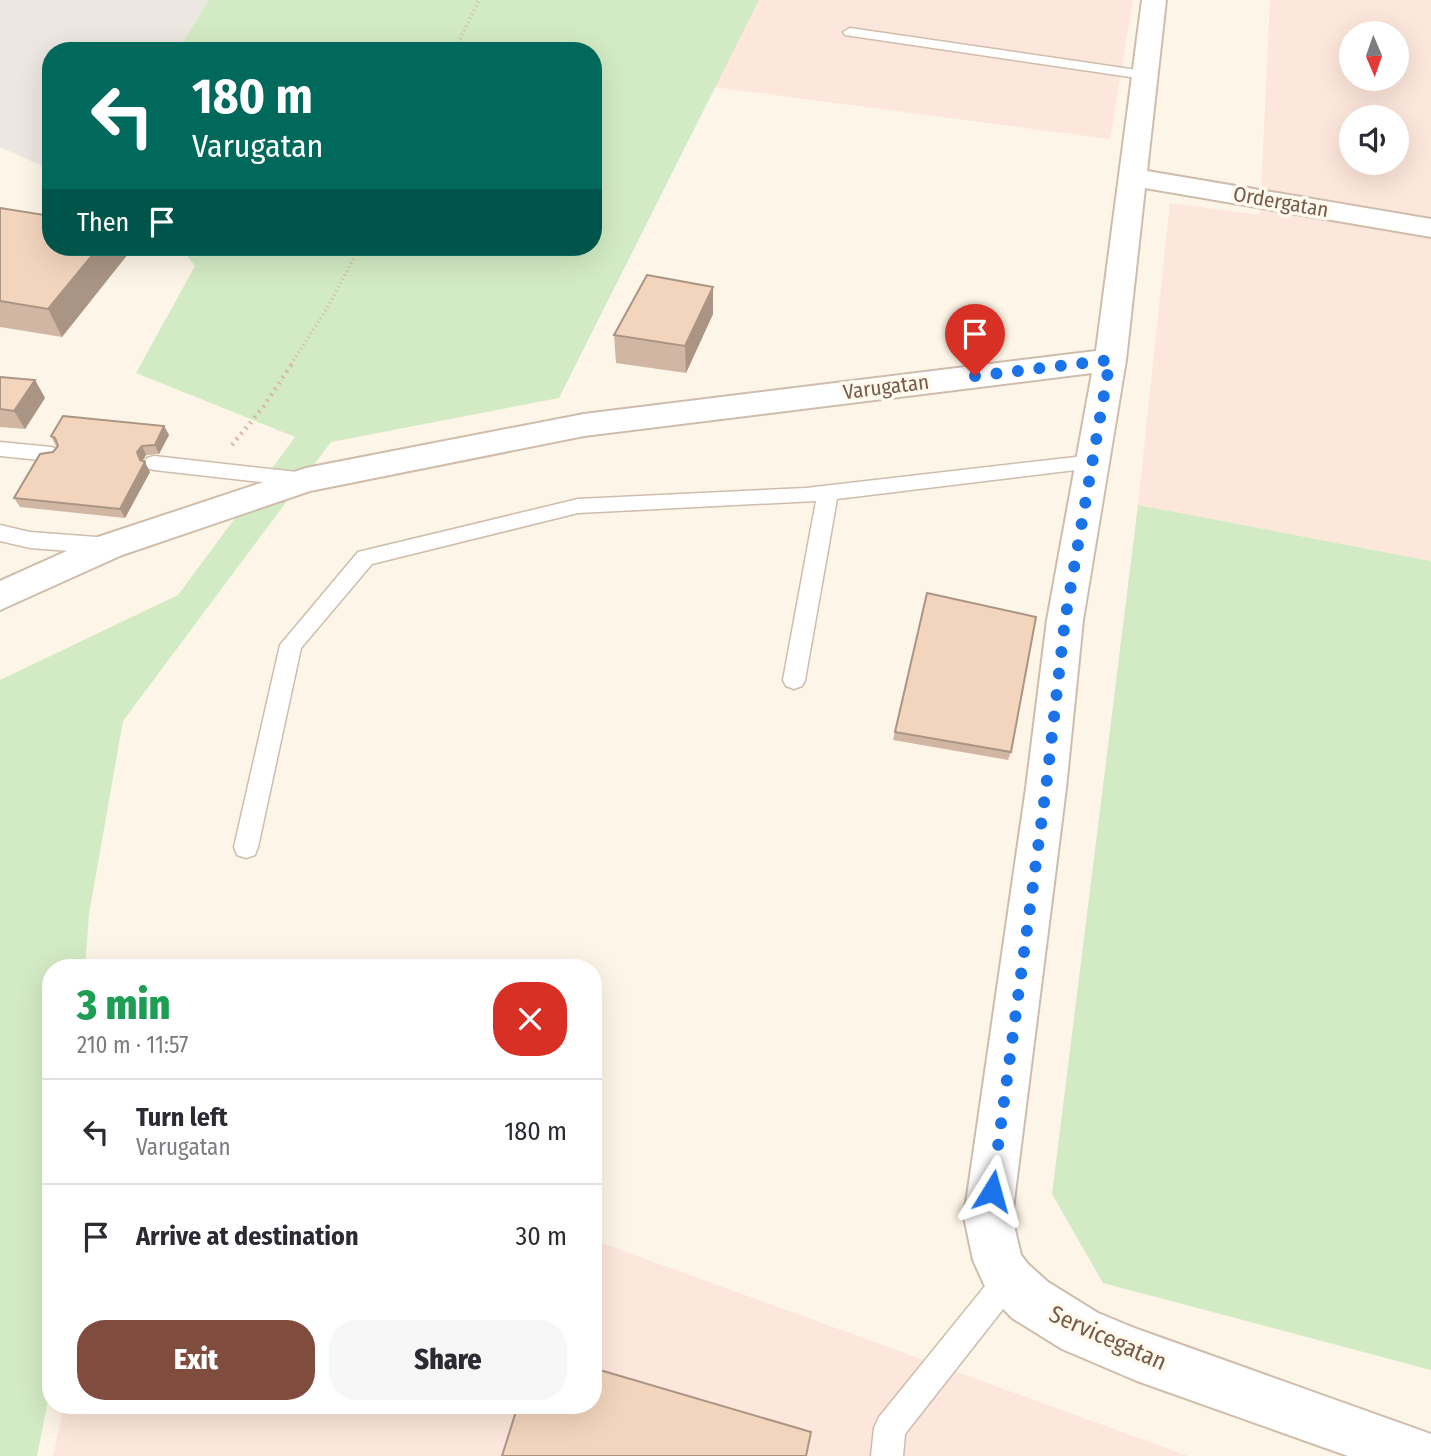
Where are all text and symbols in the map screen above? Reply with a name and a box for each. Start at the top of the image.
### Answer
north arrow [1339,21,1409,91]
map controls [1339,21,1409,175]
text: 180 m [192,67,313,126]
icon: left [77,70,168,161]
button: sound [1339,105,1409,175]
text: Varugatan [192,127,324,165]
street label: Ordergatan [1231,181,1331,223]
icon: arrive [143,203,181,241]
text: Then [77,207,129,238]
pin [945,304,1005,376]
icon: arrive [956,315,994,353]
street label: Varugatan [842,369,930,405]
text: 3 min [77,980,170,1030]
button: close [493,982,567,1056]
text: 210 m · 11:57 [77,1031,188,1059]
text: Turn left [136,1102,228,1133]
icon: left [77,1113,115,1151]
text: 180 m [504,1116,567,1147]
text: Varugatan [136,1133,231,1161]
position arrow [955,1154,1029,1228]
icon: arrive [77,1218,115,1256]
text: Arrive at destination [136,1221,359,1252]
text: 30 m [516,1221,567,1252]
street label: Servicegatan [1045,1300,1171,1376]
button: Exit [77,1320,315,1400]
button: Share [329,1320,567,1400]

